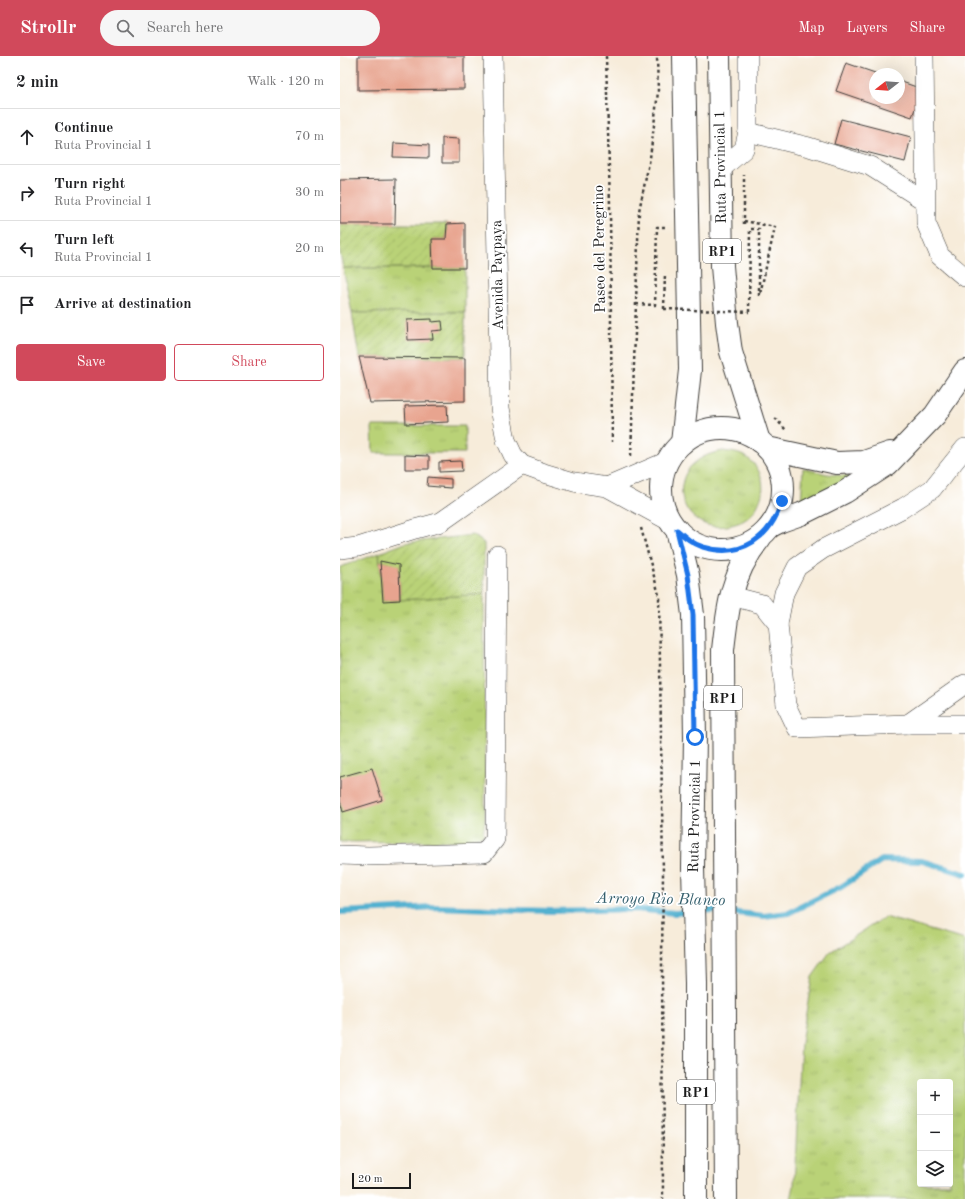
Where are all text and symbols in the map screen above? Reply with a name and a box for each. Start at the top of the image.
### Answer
search box [100,10,380,46]
icon: search [114,17,136,39]
text: Strollr [20,19,76,38]
text: Search here [146,21,223,36]
text: Map [799,21,825,35]
text: Layers [847,21,888,35]
text: Share [910,21,945,35]
north arrow [869,68,905,104]
text: 2 min [16,74,59,91]
text: Walk · 120 m [247,75,324,88]
street label: Ruta Provincial 1 [713,110,730,224]
text: Continue [54,121,113,136]
icon: ahead [16,126,38,148]
text: 70 m [295,130,324,143]
text: Ruta Provincial 1 [54,139,153,152]
text: Turn right [54,177,125,192]
icon: right [16,182,38,204]
street label: Paseo del Peregrino [592,185,609,313]
text: 30 m [295,186,324,199]
text: Ruta Provincial 1 [54,195,153,208]
street label: Avenida Paypaya [490,219,507,330]
text: Turn left [54,233,114,248]
icon: left [16,238,38,260]
road number: RP1 [703,239,741,263]
text: 20 m [295,242,324,255]
text: Ruta Provincial 1 [54,251,153,264]
icon: arrive [16,294,38,316]
text: Arrive at destination [54,297,192,312]
button: Save [16,344,166,381]
button: Share [174,344,324,381]
route end [773,492,791,510]
road number: RP1 [704,686,742,710]
route start [686,728,704,746]
street label: Ruta Provincial 1 [687,759,704,873]
water label: Arroyo Rio Blanco [595,891,726,909]
map controls [917,1079,953,1187]
button: + [917,1079,953,1115]
road number: RP1 [677,1080,715,1104]
button: − [917,1115,953,1151]
button: layers [917,1151,953,1187]
scale bar [352,1171,411,1190]
text: 20 m [358,1174,383,1185]

